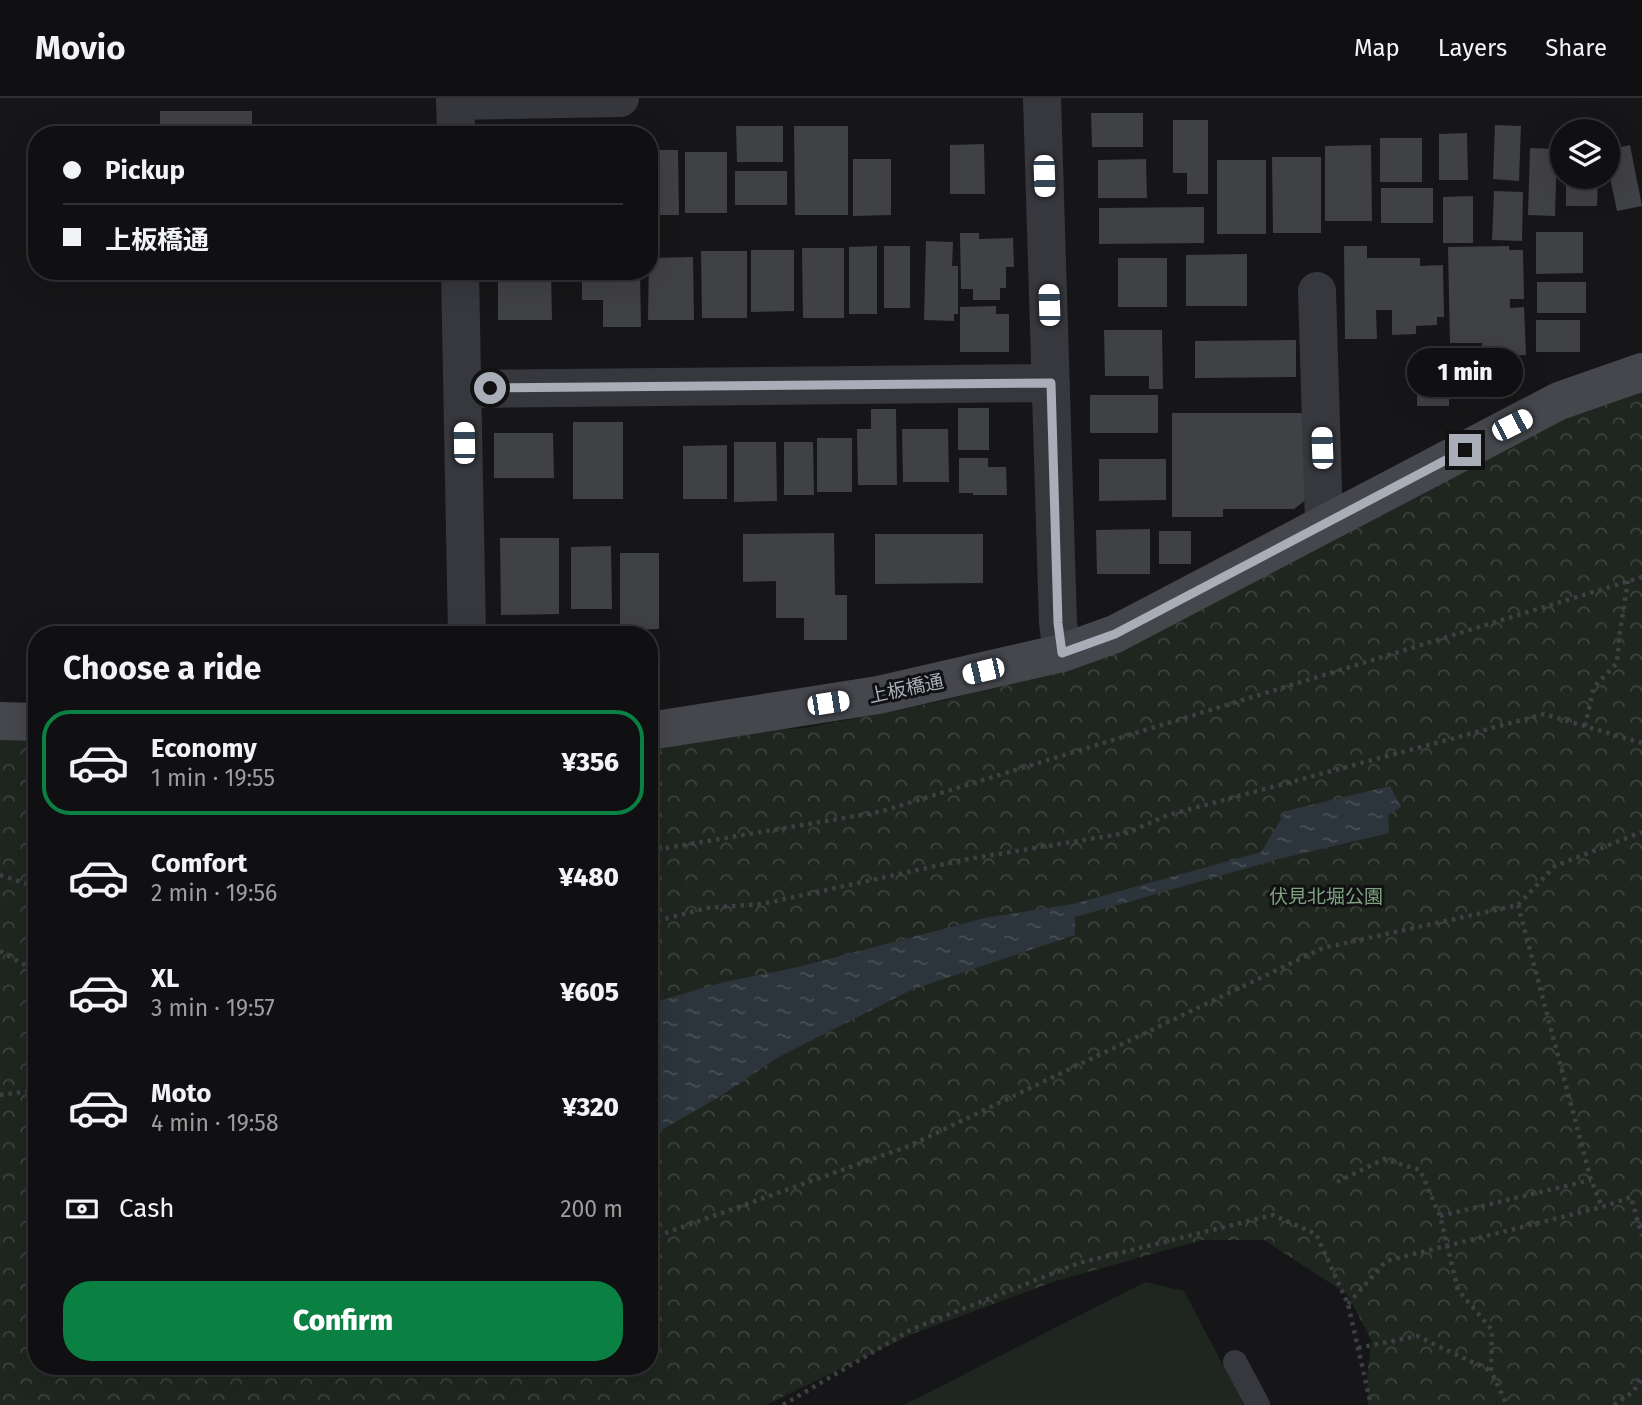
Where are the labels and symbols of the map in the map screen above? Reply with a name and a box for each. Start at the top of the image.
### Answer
car [1033,155,1056,197]
car [1038,284,1061,326]
callout: 1 min [1407,348,1523,398]
route start [474,372,506,404]
car [1489,406,1536,444]
car [454,422,475,464]
car [1311,427,1334,469]
route end [1449,434,1481,466]
car [961,656,1006,686]
street label: 上板橋通 [867,669,946,708]
car [806,689,851,717]
park label: 伏見北堀公園 [1269,885,1383,908]

